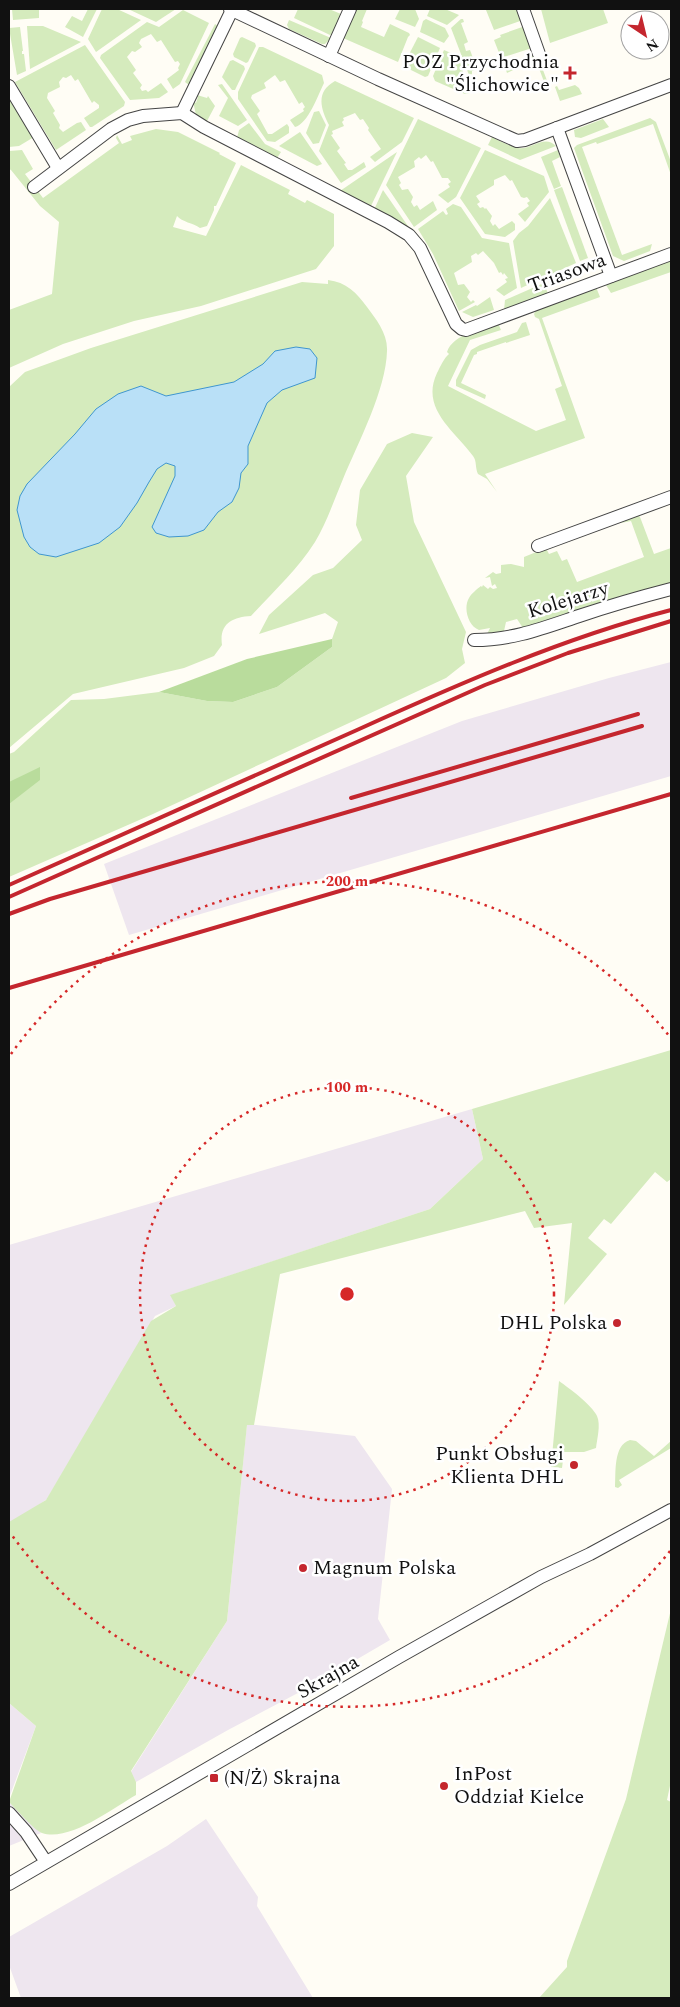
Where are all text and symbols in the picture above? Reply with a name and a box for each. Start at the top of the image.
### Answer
north arrow [620,10,670,60]
text: N [641,33,663,57]
place label: POZ Przychodnia "Ślichowice" [402,47,559,100]
marker: POZ Przychodnia "Ślichowice" [563,66,577,80]
street label: Triasowa [524,245,610,301]
street label: Kolejarzy [524,573,614,627]
text: 200 m [326,870,369,893]
text: 100 m [326,1076,369,1099]
centre of rings [338,1285,356,1303]
place label: DHL Polska [499,1308,607,1338]
marker: DHL Polska [611,1317,623,1329]
place label: Punkt Obsługi Klienta DHL [435,1439,564,1492]
marker: Punkt Obsługi Klienta DHL [568,1459,580,1471]
place label: Magnum Polska [313,1553,456,1583]
marker: Magnum Polska [297,1562,309,1574]
street label: Skrajna [291,1647,365,1707]
place label: InPost Oddział Kielce [454,1759,584,1812]
place label: (N/Ż) Skrajna [224,1763,340,1793]
marker: (N/Ż) Skrajna [208,1772,220,1784]
marker: InPost Oddział Kielce [438,1780,450,1792]

